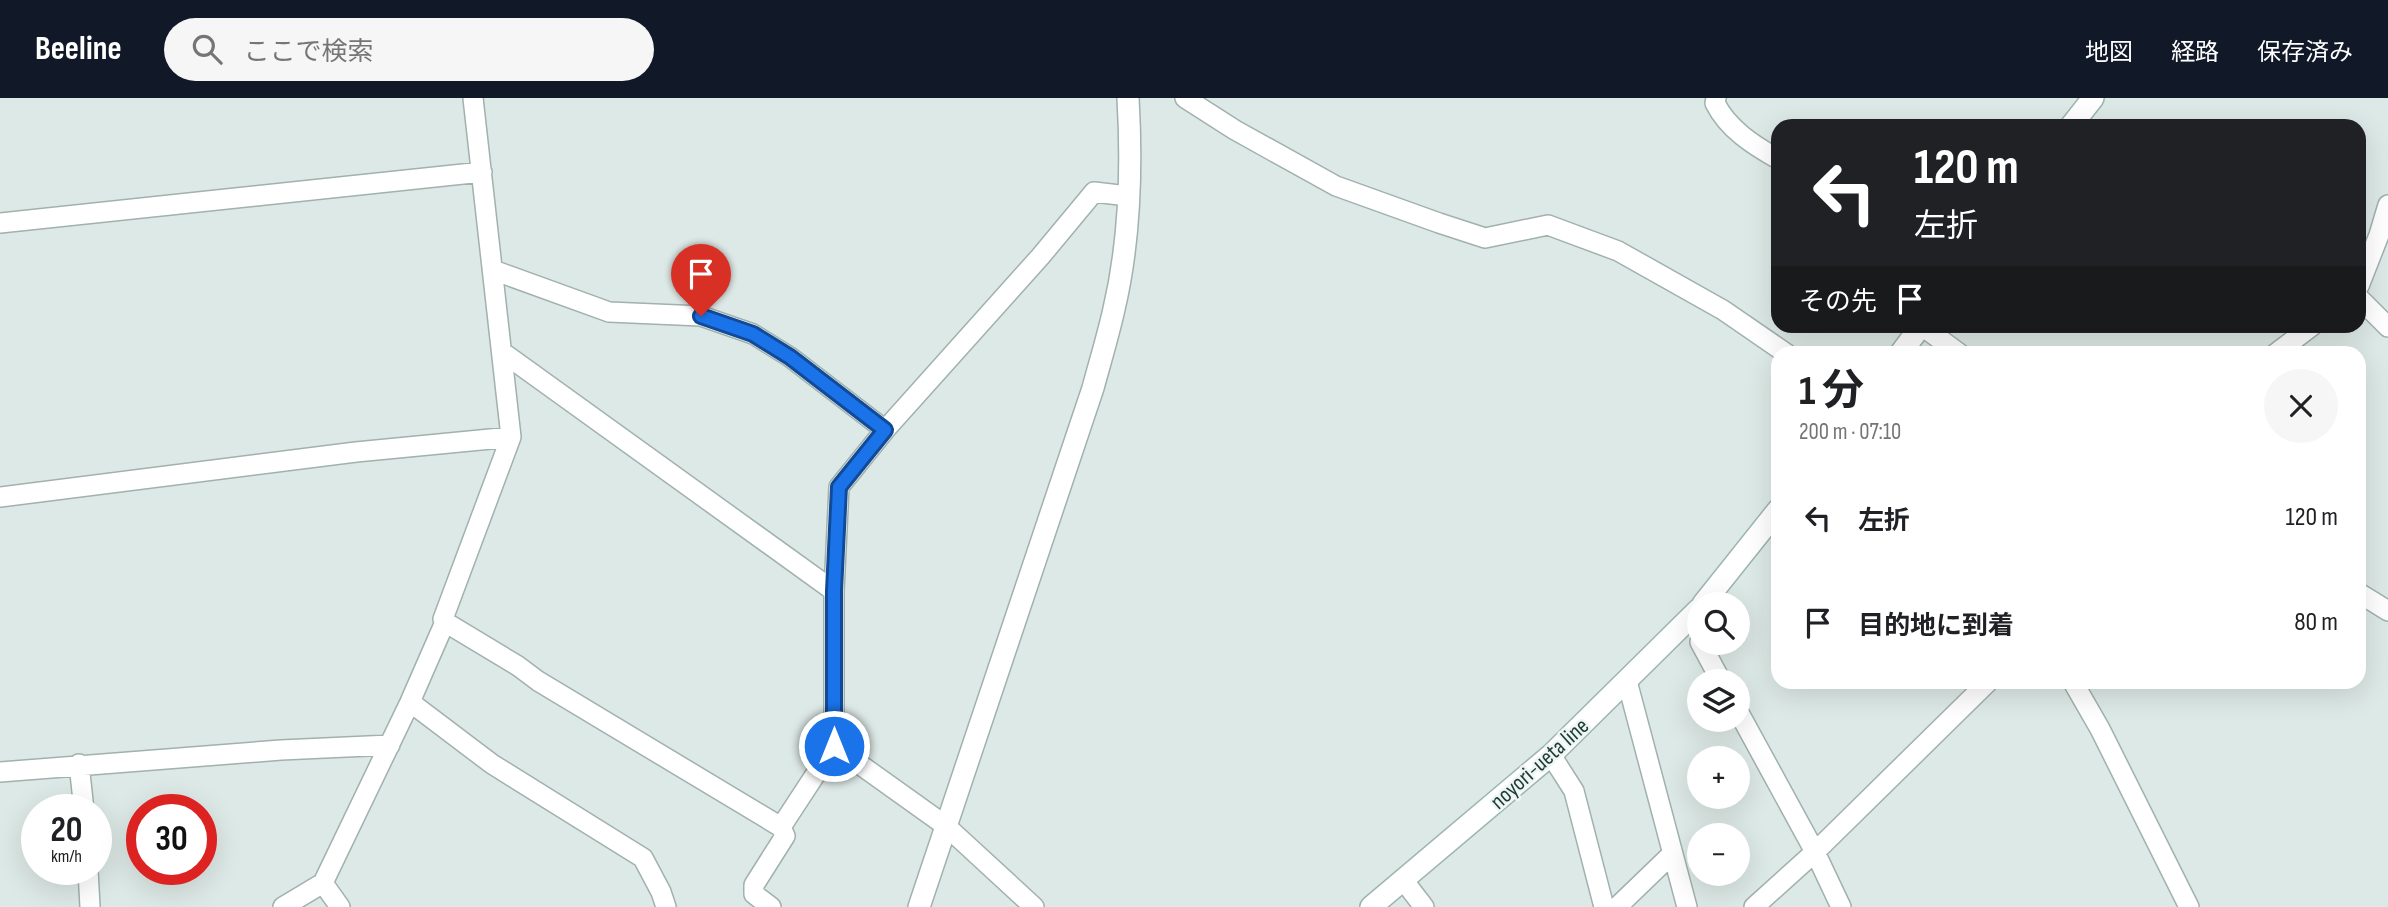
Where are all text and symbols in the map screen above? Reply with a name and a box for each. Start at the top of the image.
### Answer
search box [164,18,654,81]
text: Beeline [35,29,122,69]
icon: search [188,30,226,68]
text: ここで検索 [244,37,374,68]
text: 地図 [2085,38,2133,67]
text: 経路 [2171,38,2219,67]
text: 保存済み [2257,38,2353,67]
text: 120 m [1914,139,2019,198]
icon: left [1799,147,1890,238]
text: 左折 [1914,207,1978,246]
pin [671,244,731,316]
icon: arrive [682,255,720,293]
icon: arrive [1891,280,1929,318]
text: その先 [1799,287,1877,318]
text: 1 分 [1799,366,1864,417]
button: close [2264,369,2338,443]
text: 200 m · 07:10 [1799,418,1901,446]
icon: left [1799,499,1837,537]
text: 120 m [2285,502,2338,533]
text: 左折 [1858,506,1910,537]
map controls [1687,592,1750,886]
button: search [1687,592,1750,655]
icon: arrive [1799,604,1837,642]
text: 80 m [2294,607,2338,638]
text: 目的地に到着 [1858,611,2014,642]
button: layers [1687,669,1750,732]
position arrow [797,709,871,783]
street label: noyori-ueta line [1485,712,1595,815]
button: + [1687,746,1750,809]
speed limit sign: 30 [126,794,217,885]
text: 20 [51,809,83,852]
button: − [1687,823,1750,886]
text: km/h [51,846,82,867]

